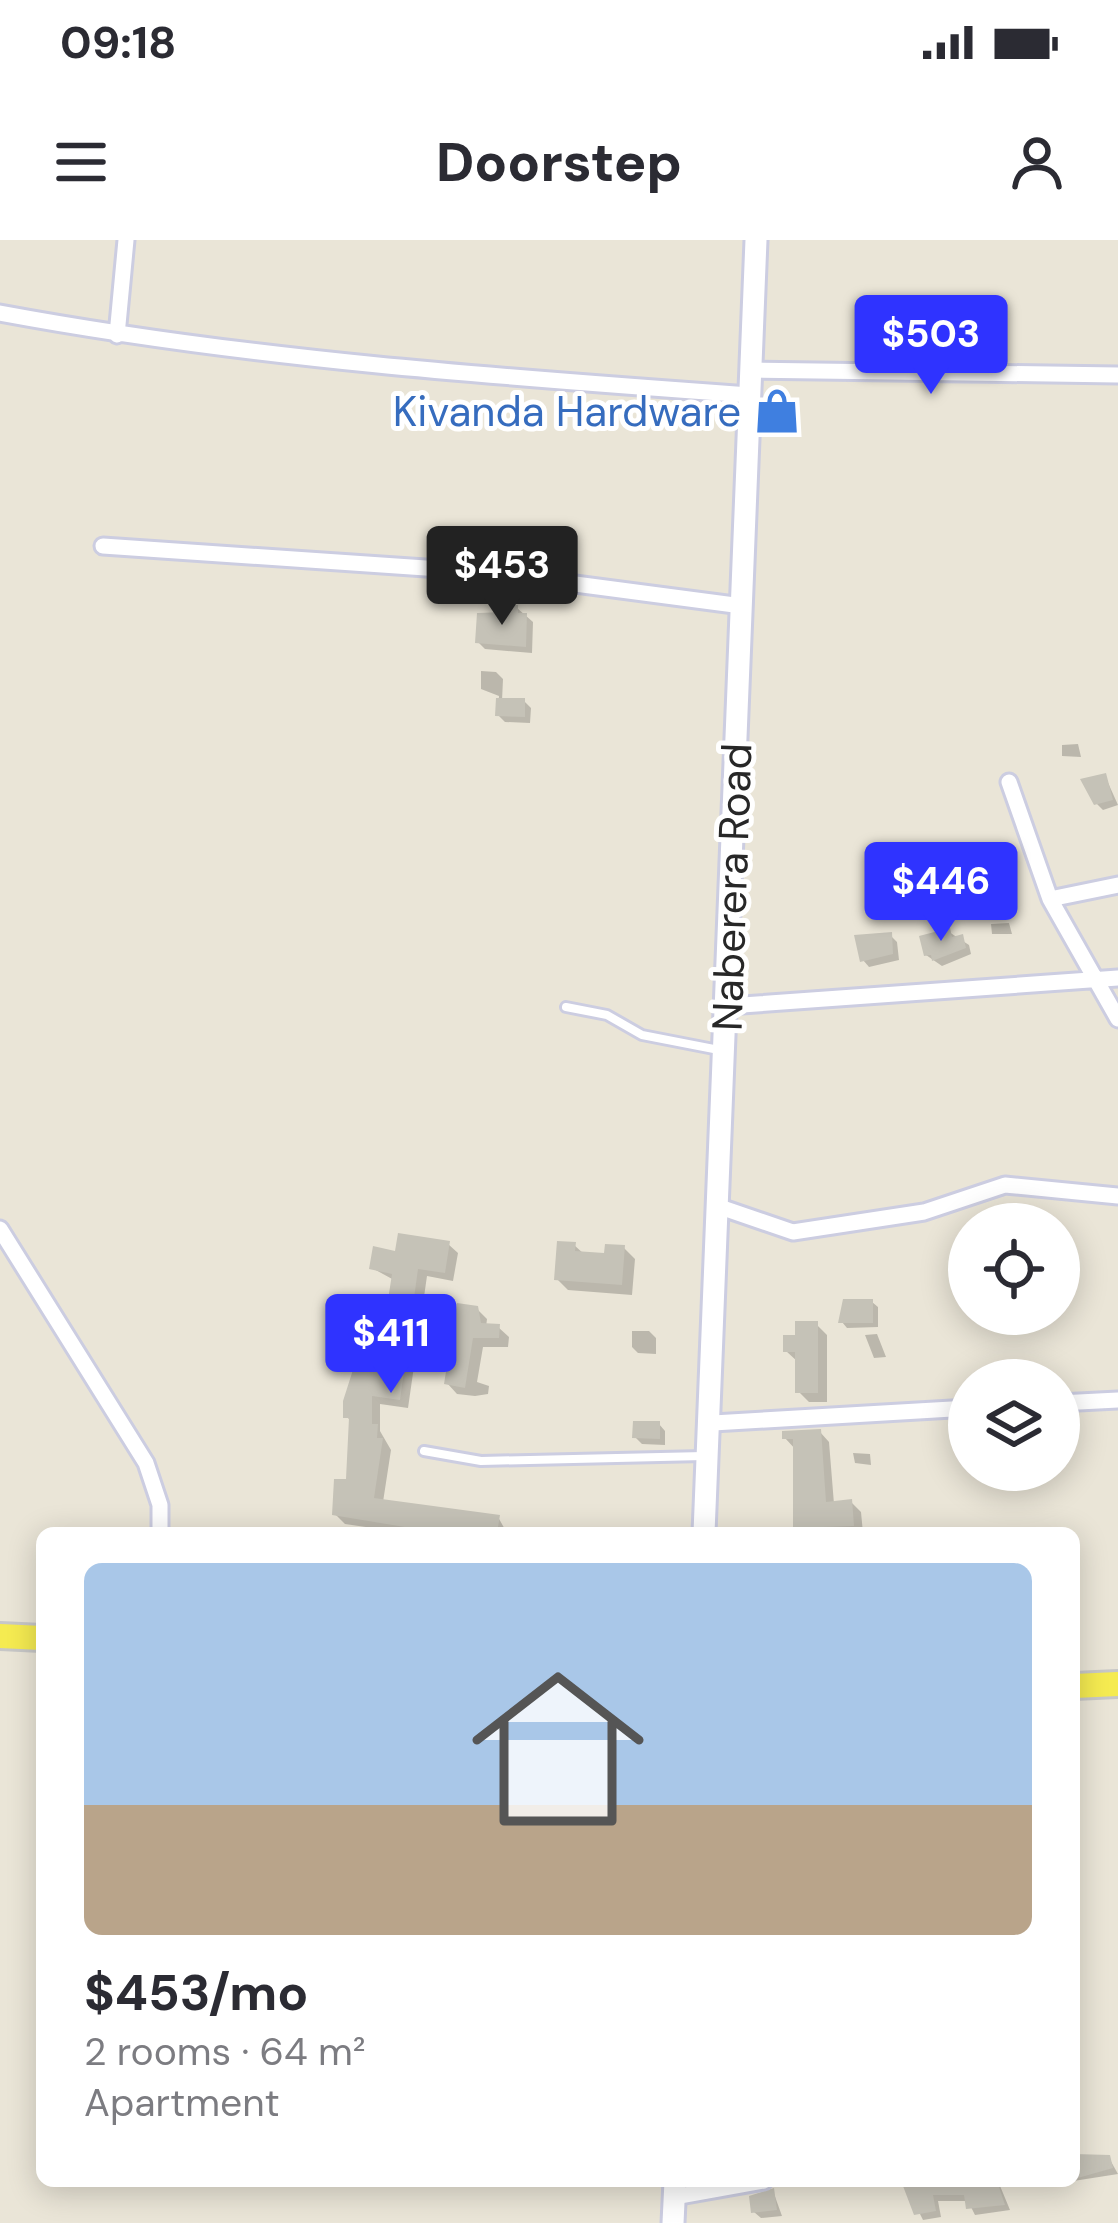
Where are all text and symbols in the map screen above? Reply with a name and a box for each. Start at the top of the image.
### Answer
text: 09:18 [60,13,177,72]
text: Doorstep [436,127,682,198]
icon: menu [48,129,114,195]
icon: person [1004,129,1070,195]
pin: $503 [860,295,1002,397]
text: $503 [882,308,980,359]
place label: Kivanda Hardware [393,384,741,439]
shop icon: Kivanda Hardware [752,386,802,436]
pin: $453 [431,526,573,628]
text: $453 [454,539,550,590]
street label: Naberera Road [699,742,765,1032]
pin: $446 [870,842,1012,944]
text: $446 [892,855,990,906]
map controls [948,1203,1080,1491]
button: locate [948,1203,1080,1335]
pin: $411 [320,1294,462,1396]
text: $411 [352,1307,430,1358]
button: layers [948,1359,1080,1491]
icon: home [450,1641,666,1857]
text: $453/mo [84,1959,308,2026]
text: 2 rooms · 64 m² [84,2026,366,2077]
text: Apartment [84,2077,280,2128]

